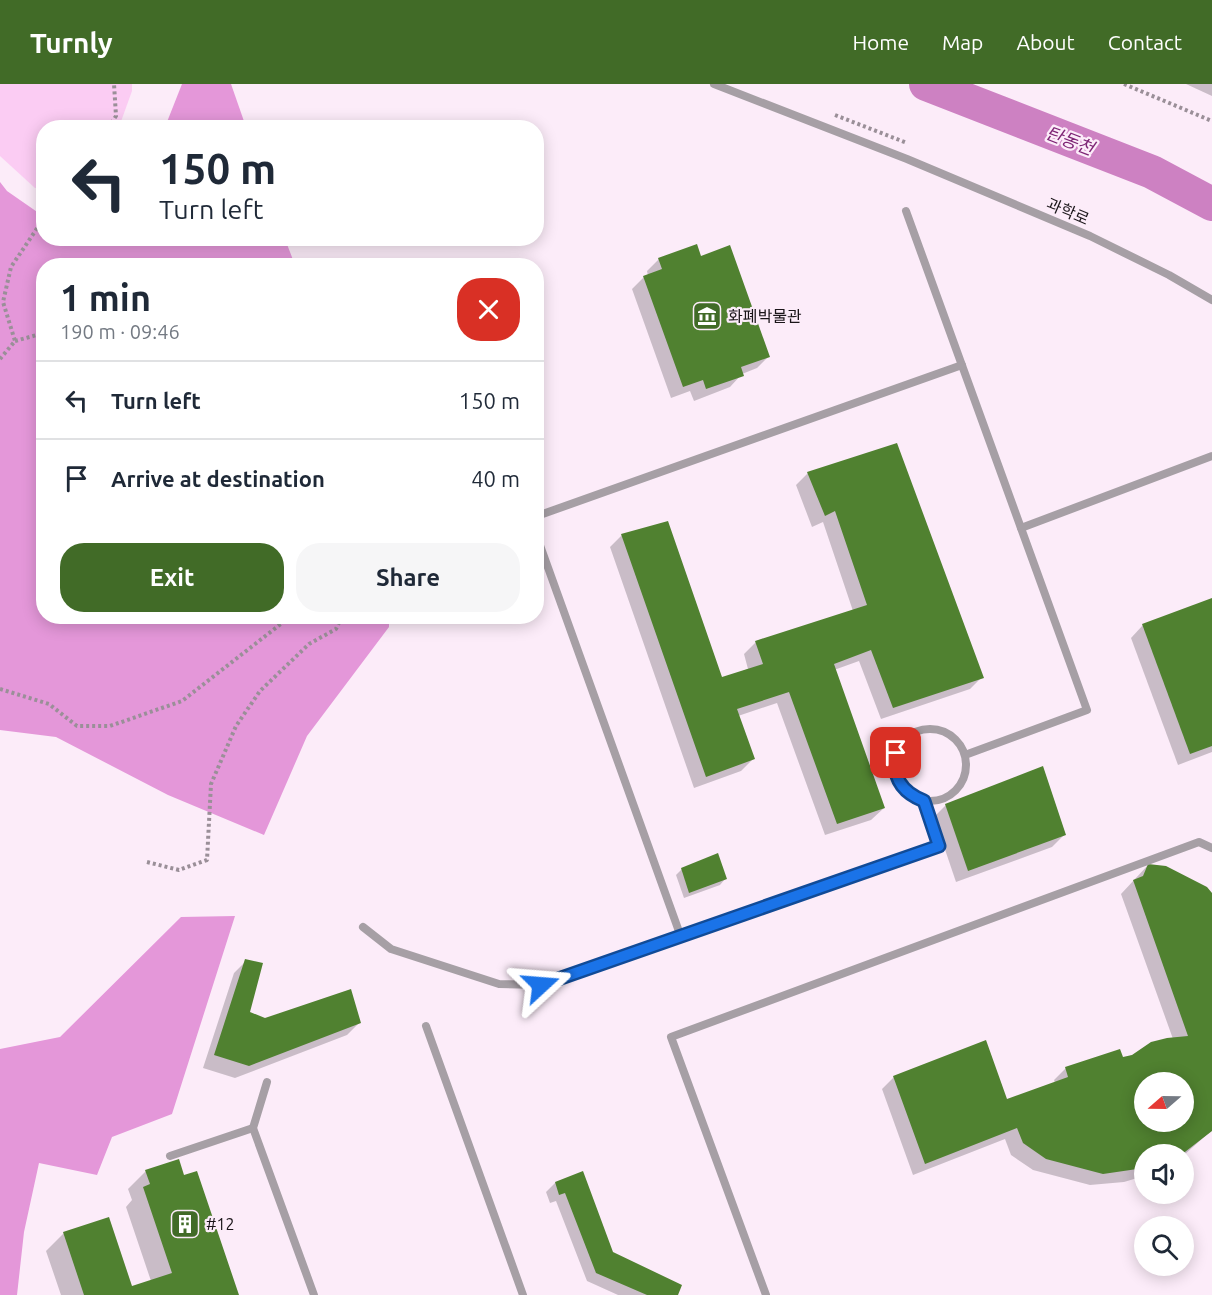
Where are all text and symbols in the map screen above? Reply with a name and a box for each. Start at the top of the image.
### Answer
text: Turnly [30,27,113,58]
text: Home [852,30,909,54]
text: Map [942,30,983,54]
text: About [1016,30,1075,54]
text: Contact [1108,30,1182,54]
water label: 탄동천 [1043,122,1099,159]
icon: left [60,144,138,222]
text: 150 m [159,145,276,192]
text: Turn left [159,194,263,224]
street label: 과학로 [1044,194,1092,228]
text: 1 min [60,277,151,318]
button: close [457,278,520,341]
museum icon: 화폐박물관 [691,300,723,332]
place label: 화폐박물관 [728,307,802,325]
text: 190 m · 09:46 [60,320,180,343]
icon: left [60,384,93,417]
text: Turn left [111,388,201,413]
text: 150 m [459,388,520,413]
icon: arrive [60,462,93,495]
text: Arrive at destination [111,466,325,491]
text: 40 m [471,466,520,491]
button: Exit [60,543,284,612]
button: Share [296,543,520,612]
pin [870,727,921,778]
icon: arrive [879,736,912,769]
position arrow [509,953,573,1017]
north arrow [1134,1072,1194,1132]
map controls [1134,1072,1194,1276]
button: sound [1134,1144,1194,1204]
building icon: #12 [169,1208,201,1240]
place label: #12 [206,1215,235,1233]
button: search [1134,1216,1194,1276]

